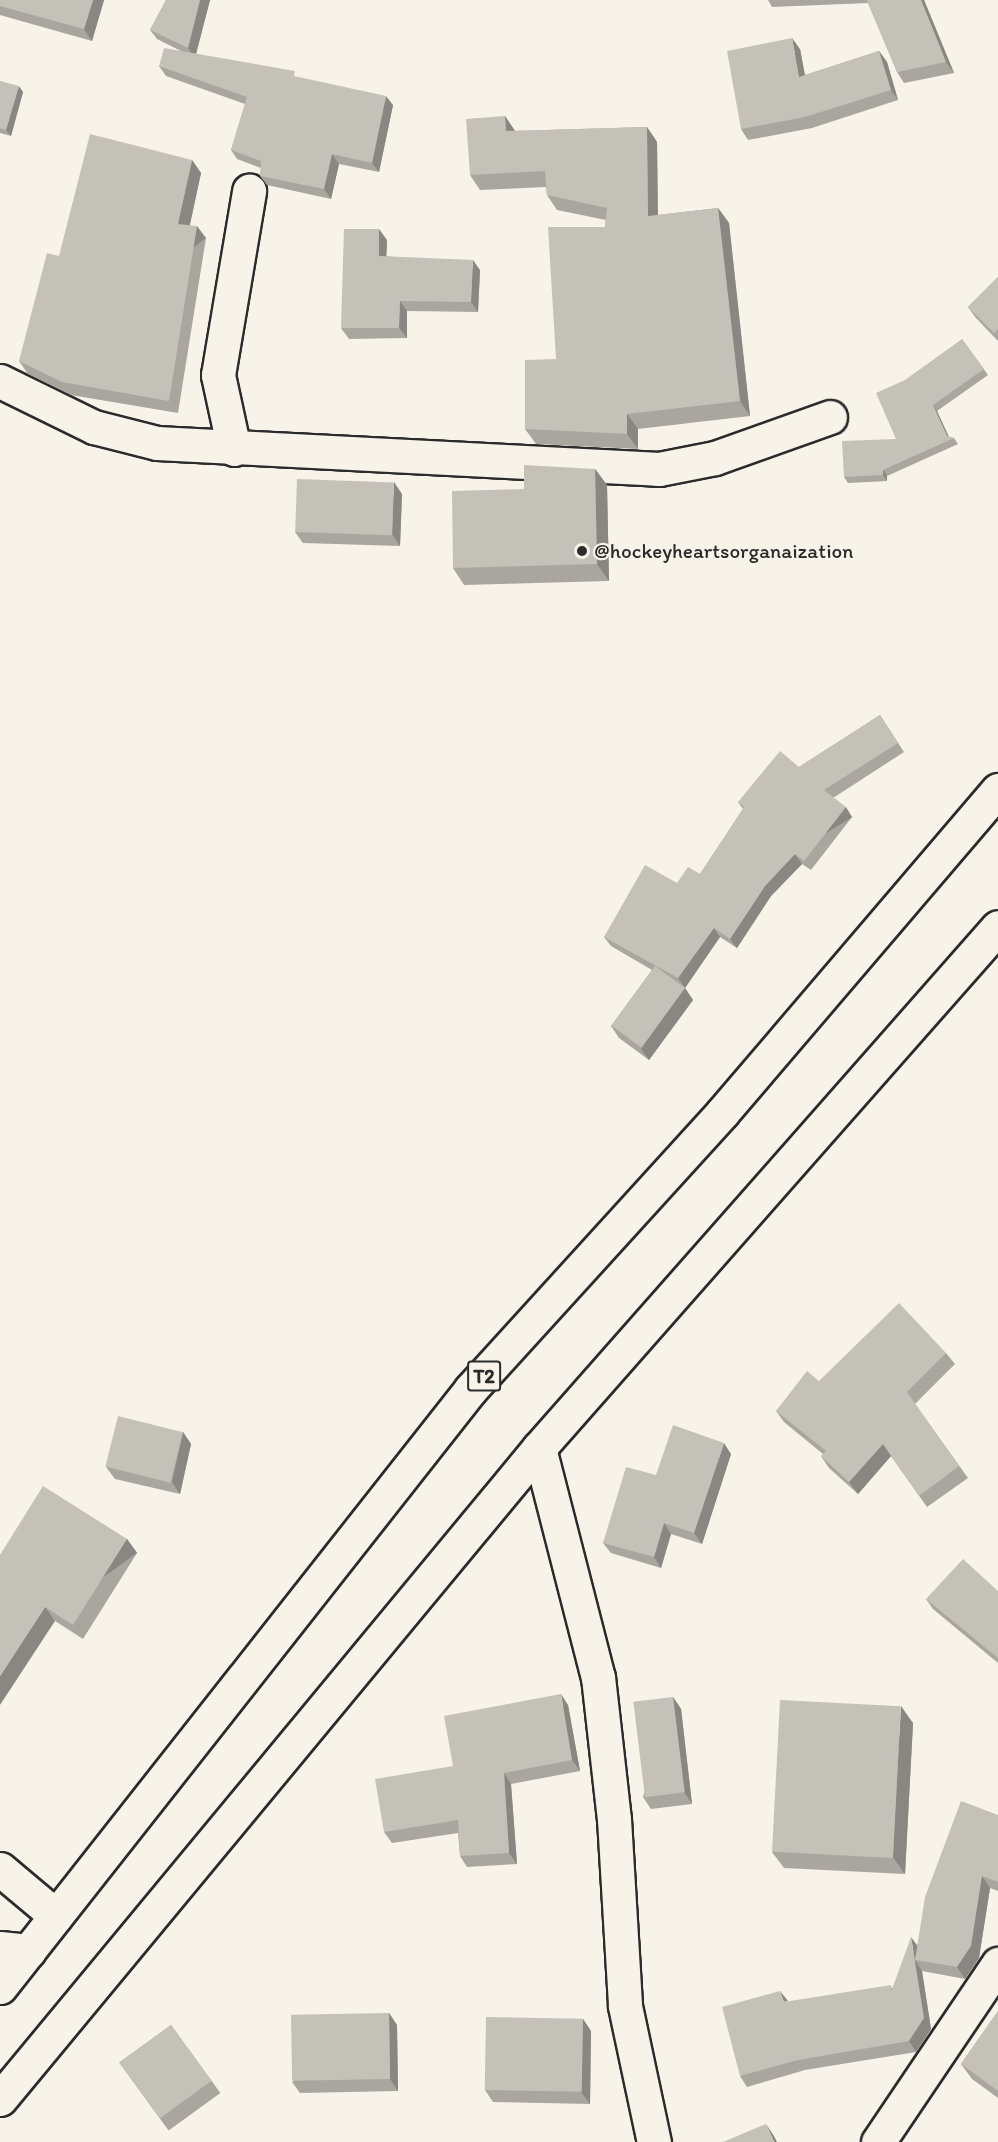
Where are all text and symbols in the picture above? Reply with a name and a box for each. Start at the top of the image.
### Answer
place label: @hockeyheartsorganaization [594,538,853,564]
marker: @hockeyheartsorganaization [575,544,589,558]
road number: T2 [466,1359,502,1393]

